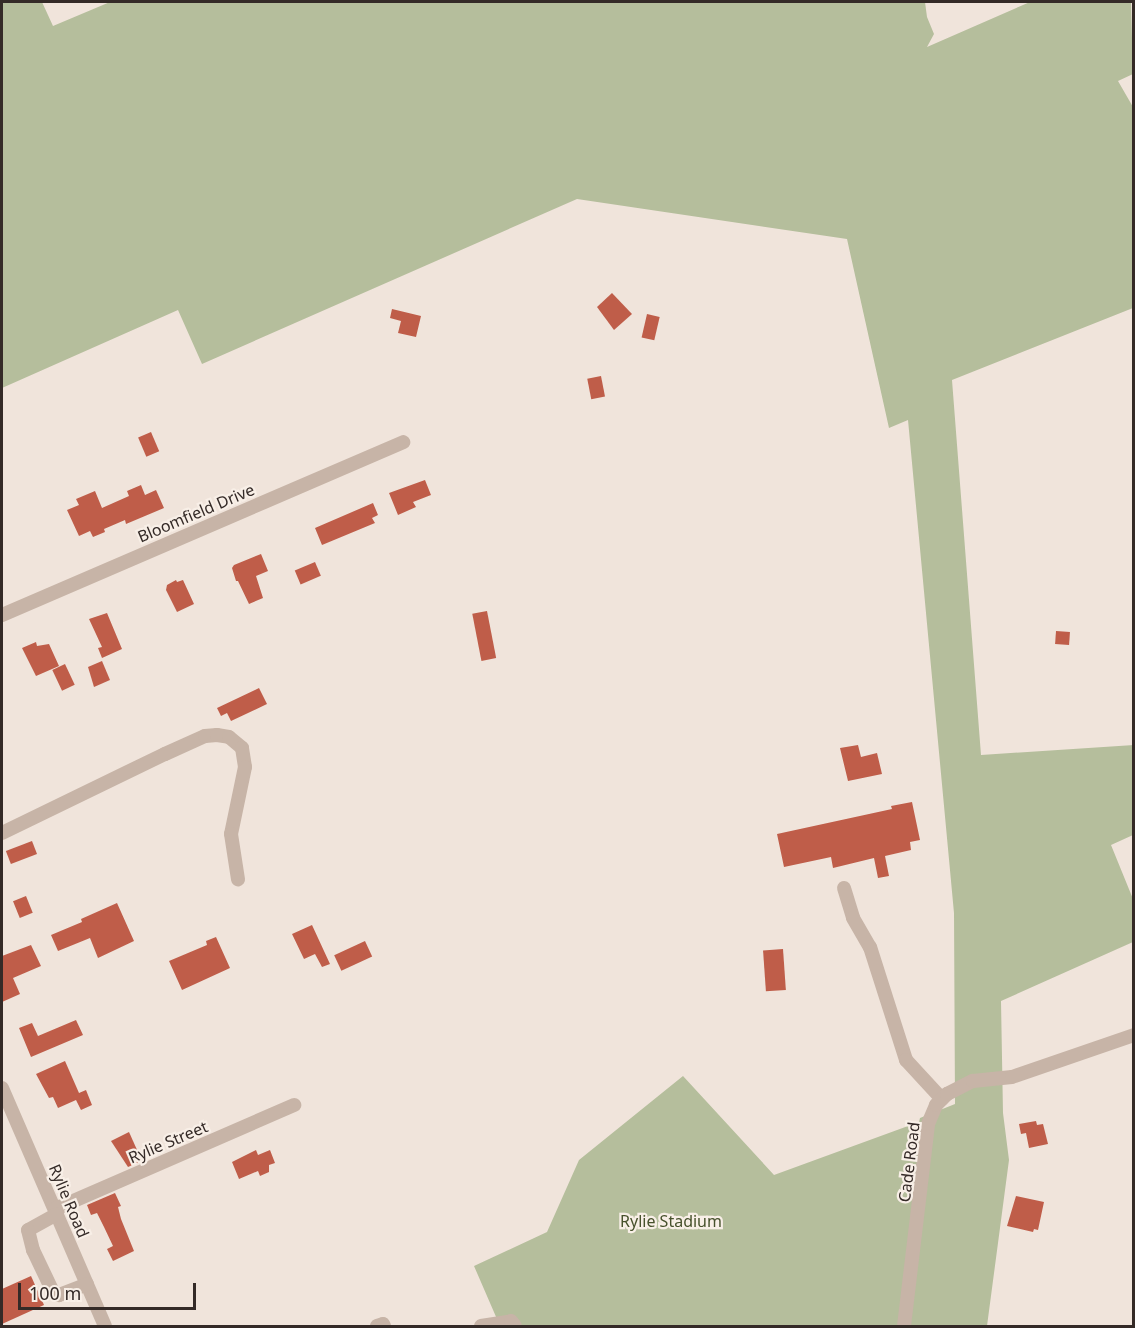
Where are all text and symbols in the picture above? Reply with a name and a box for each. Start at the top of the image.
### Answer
street label: Bloomfield Drive [135,480,257,546]
street label: Rylie Street [125,1117,211,1167]
street label: Cade Road [895,1121,923,1203]
street label: Rylie Road [45,1161,93,1241]
park label: Rylie Stadium [620,1211,722,1231]
scale bar [21,1271,200,1309]
text: 100 m [29,1281,81,1305]

